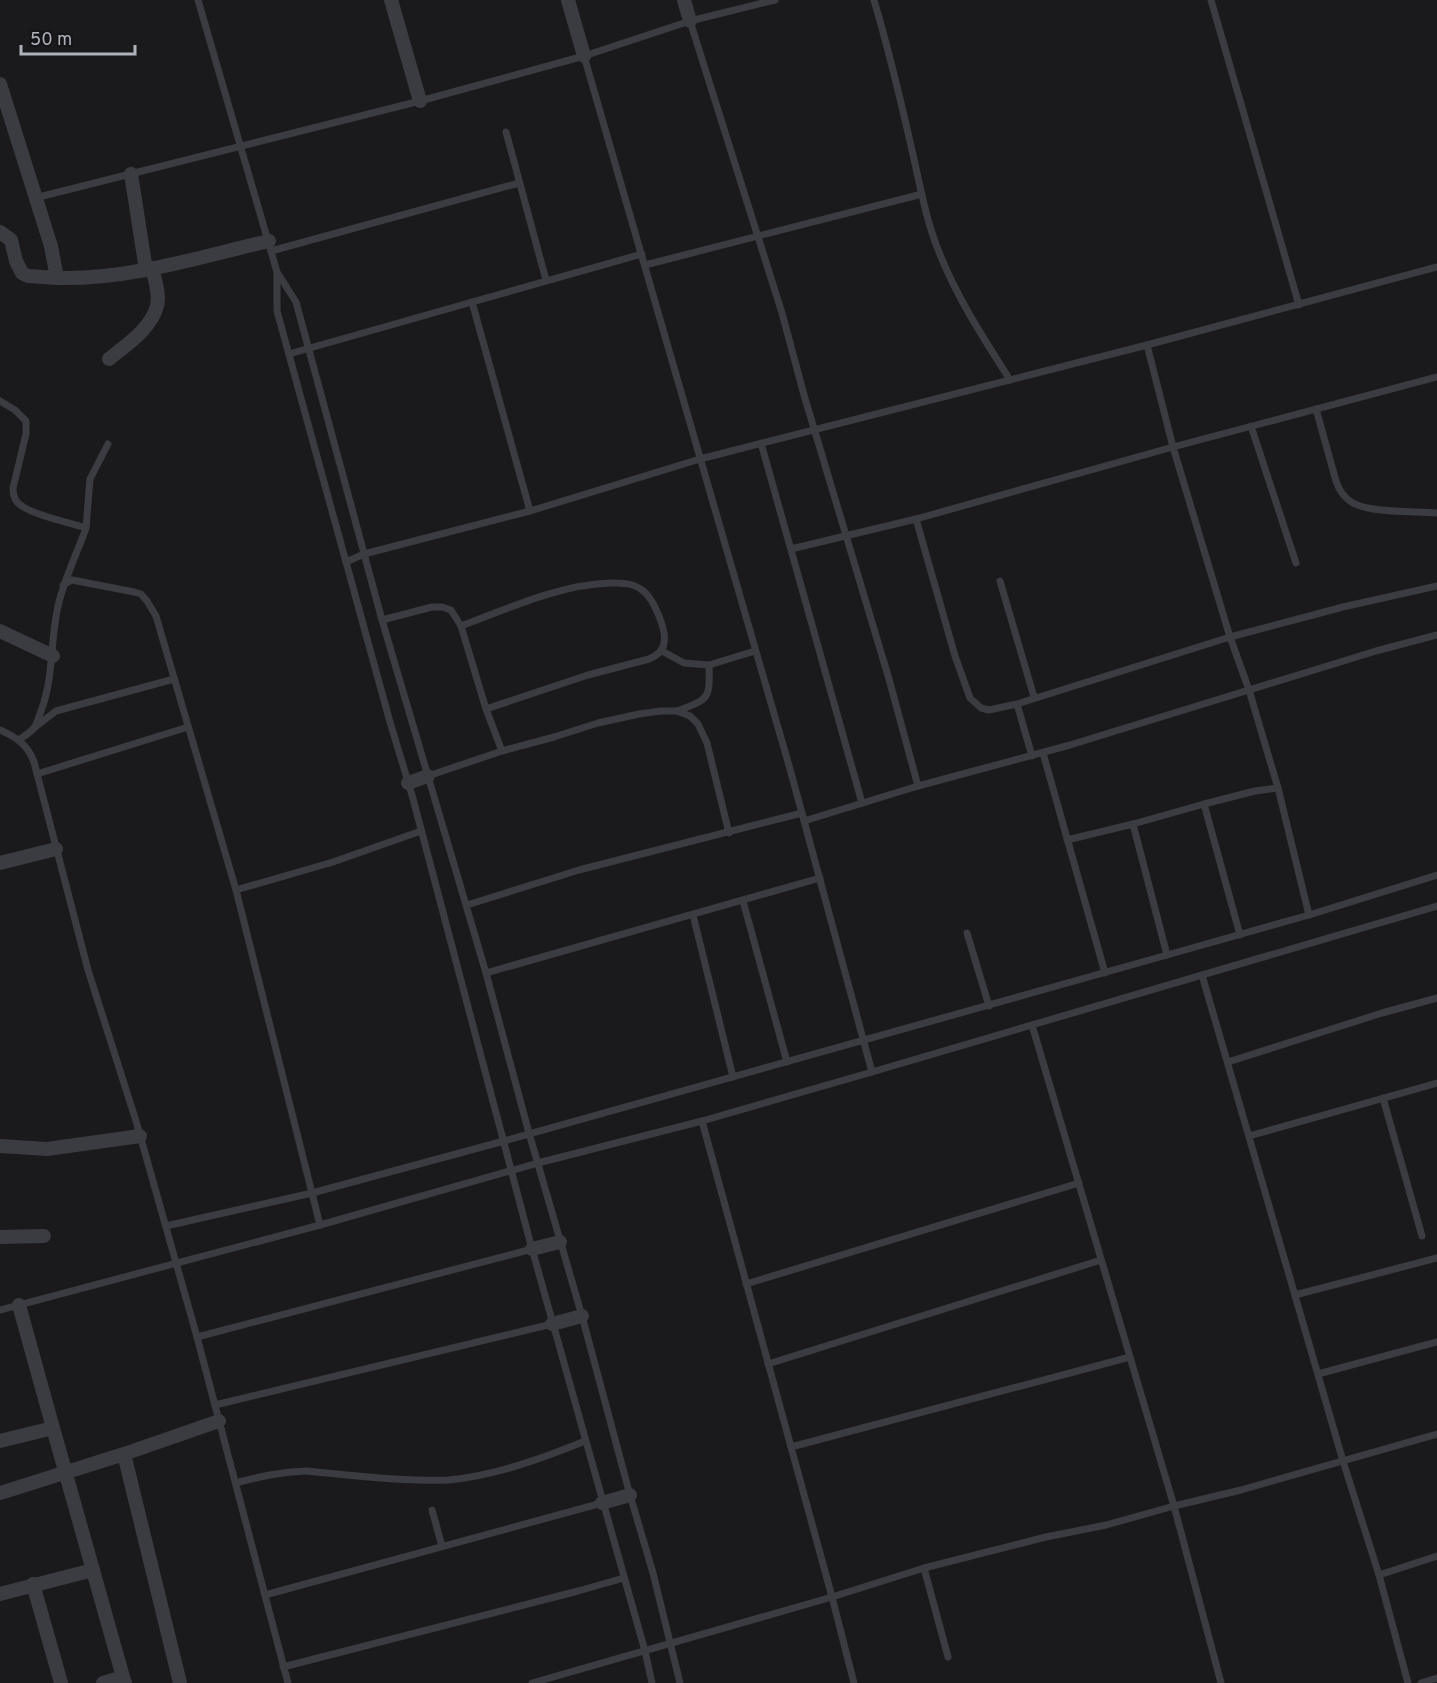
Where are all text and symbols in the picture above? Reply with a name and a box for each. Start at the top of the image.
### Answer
scale bar [21,18,135,56]
text: 50 m [30,29,72,52]

